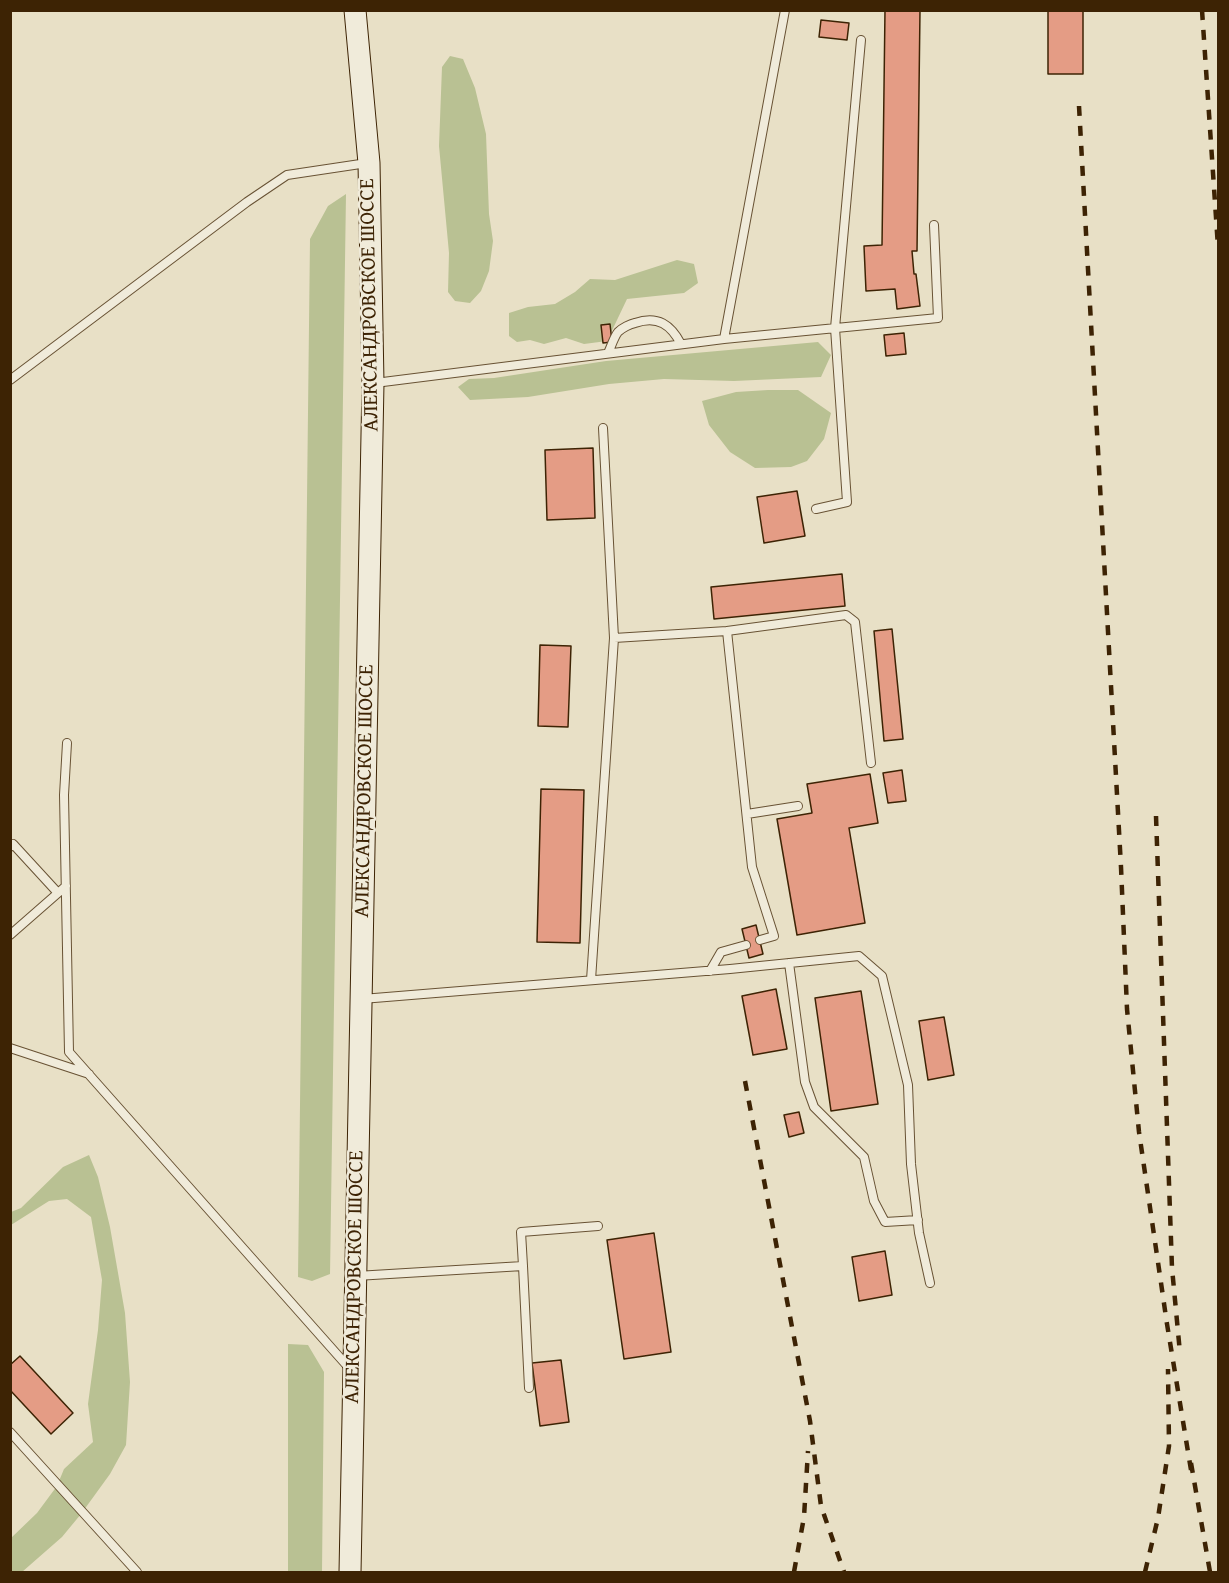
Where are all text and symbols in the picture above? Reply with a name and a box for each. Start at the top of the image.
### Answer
street label: АЛЕКСАНДРОВСКОЕ ШОССЕ [355,178,385,432]
street label: АЛЕКСАНДРОВСКОЕ ШОССЕ [350,664,380,918]
street label: АЛЕКСАНДРОВСКОЕ ШОССЕ [340,1150,370,1404]

